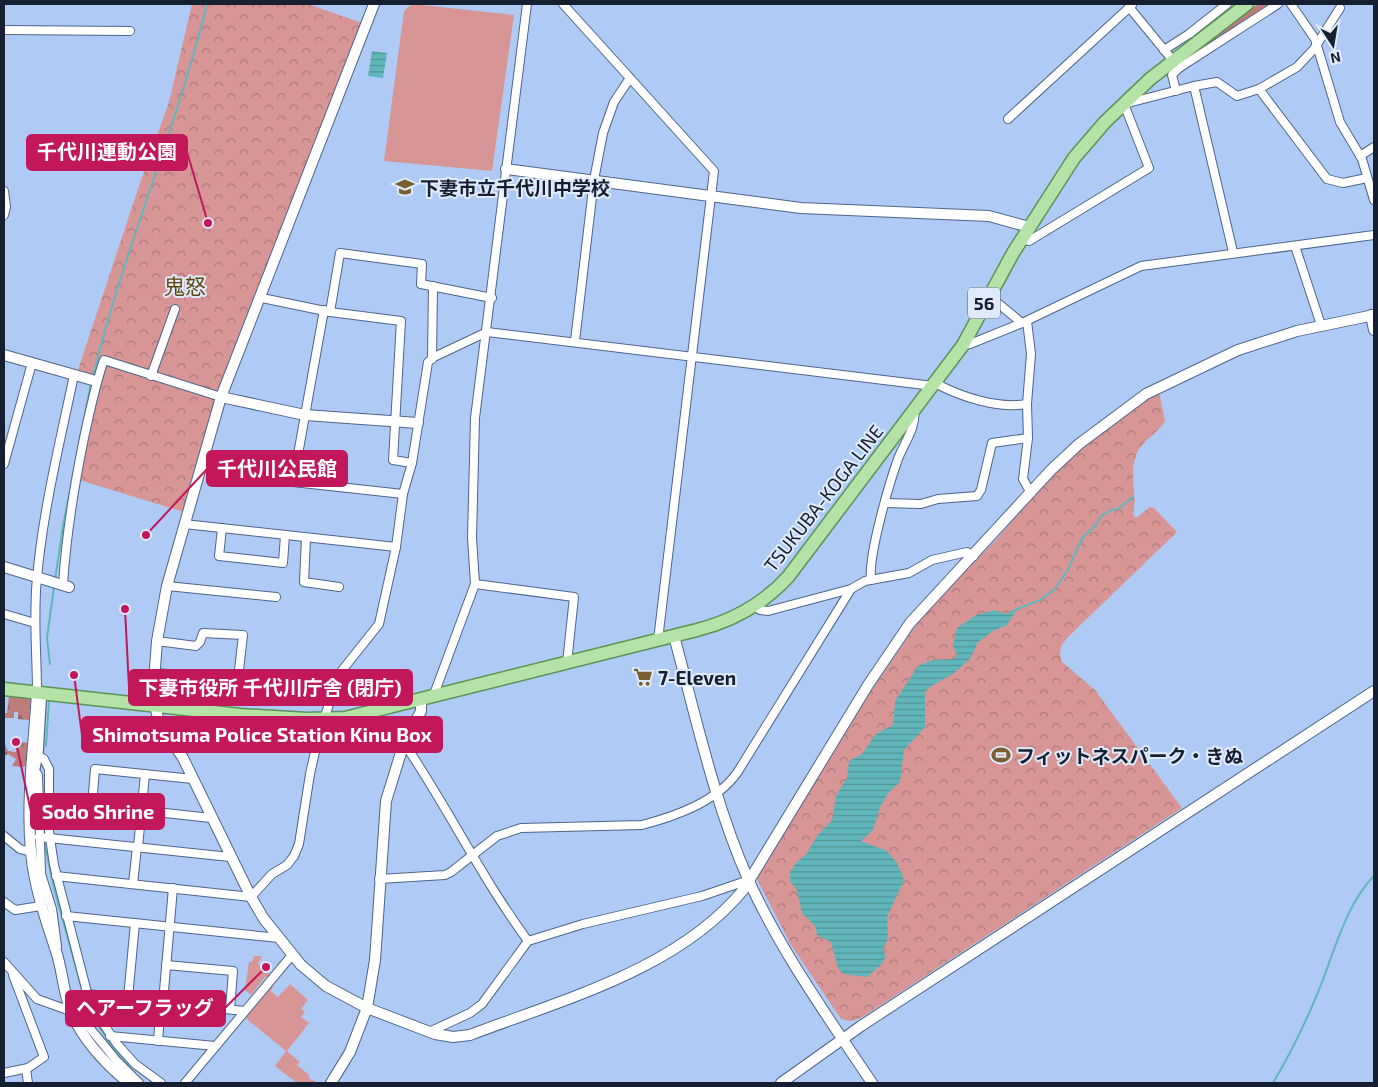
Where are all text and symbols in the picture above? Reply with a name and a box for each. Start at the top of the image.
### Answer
north arrow [1308,20,1358,70]
text: N [1329,49,1343,68]
callout: 千代川運動公園 [27,135,187,170]
text: 千代川運動公園 [37,139,177,163]
school or university icon: 下妻市立千代川中学校 [394,176,416,198]
place label: 下妻市立千代川中学校 [420,176,610,199]
district label: 鬼怒 [164,273,206,298]
road number: 56 [968,288,1000,318]
street label: TSUKUBA-KOGA LINE [758,420,888,576]
callout: 千代川公民館 [207,451,347,486]
text: 千代川公民館 [217,456,337,480]
supermarket icon: 7-Eleven [632,666,654,688]
place label: 7-Eleven [658,666,736,689]
callout: 下妻市役所 千代川庁舎 (閉庁) [129,670,412,705]
text: 下妻市役所 千代川庁舎 (閉庁) [138,675,402,699]
callout: Shimotsuma Police Station Kinu Box [82,717,442,752]
text: Shimotsuma Police Station Kinu Box [92,722,432,746]
sports icon: フィットネスパーク・きぬ [990,744,1012,766]
place label: フィットネスパーク・きぬ [1016,744,1243,767]
callout: Sodo Shrine [31,794,164,829]
text: Sodo Shrine [42,799,154,823]
callout: ヘアーフラッグ [66,991,225,1026]
text: ヘアーフラッグ [76,995,214,1019]

